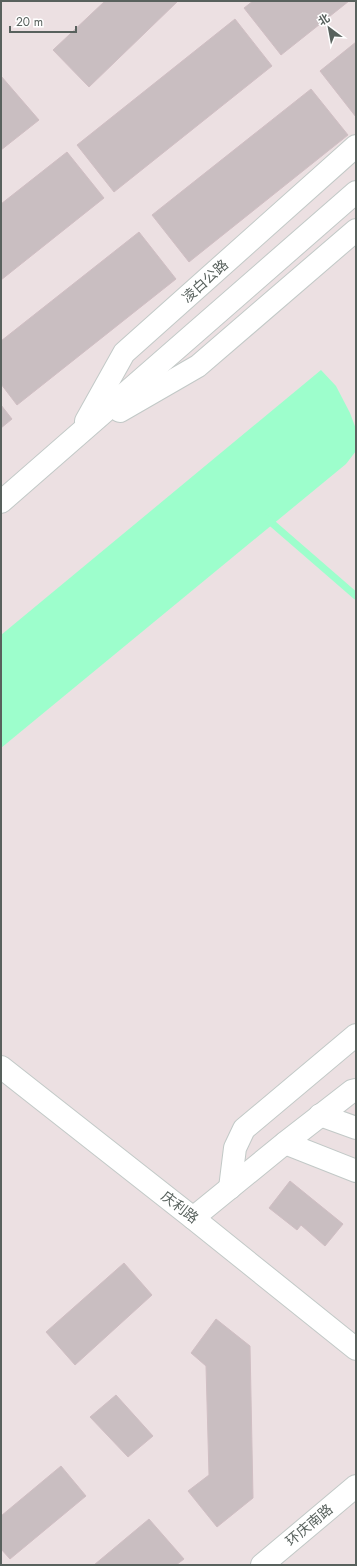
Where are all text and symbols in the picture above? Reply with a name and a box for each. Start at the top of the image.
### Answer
scale bar [10,8,76,34]
north arrow [309,8,349,48]
text: 北 [315,10,333,29]
text: 20 m [16,13,43,31]
street label: 凌白公路 [178,255,232,307]
street label: 庆利路 [157,1186,203,1228]
street label: 环庆南路 [281,1499,337,1551]

